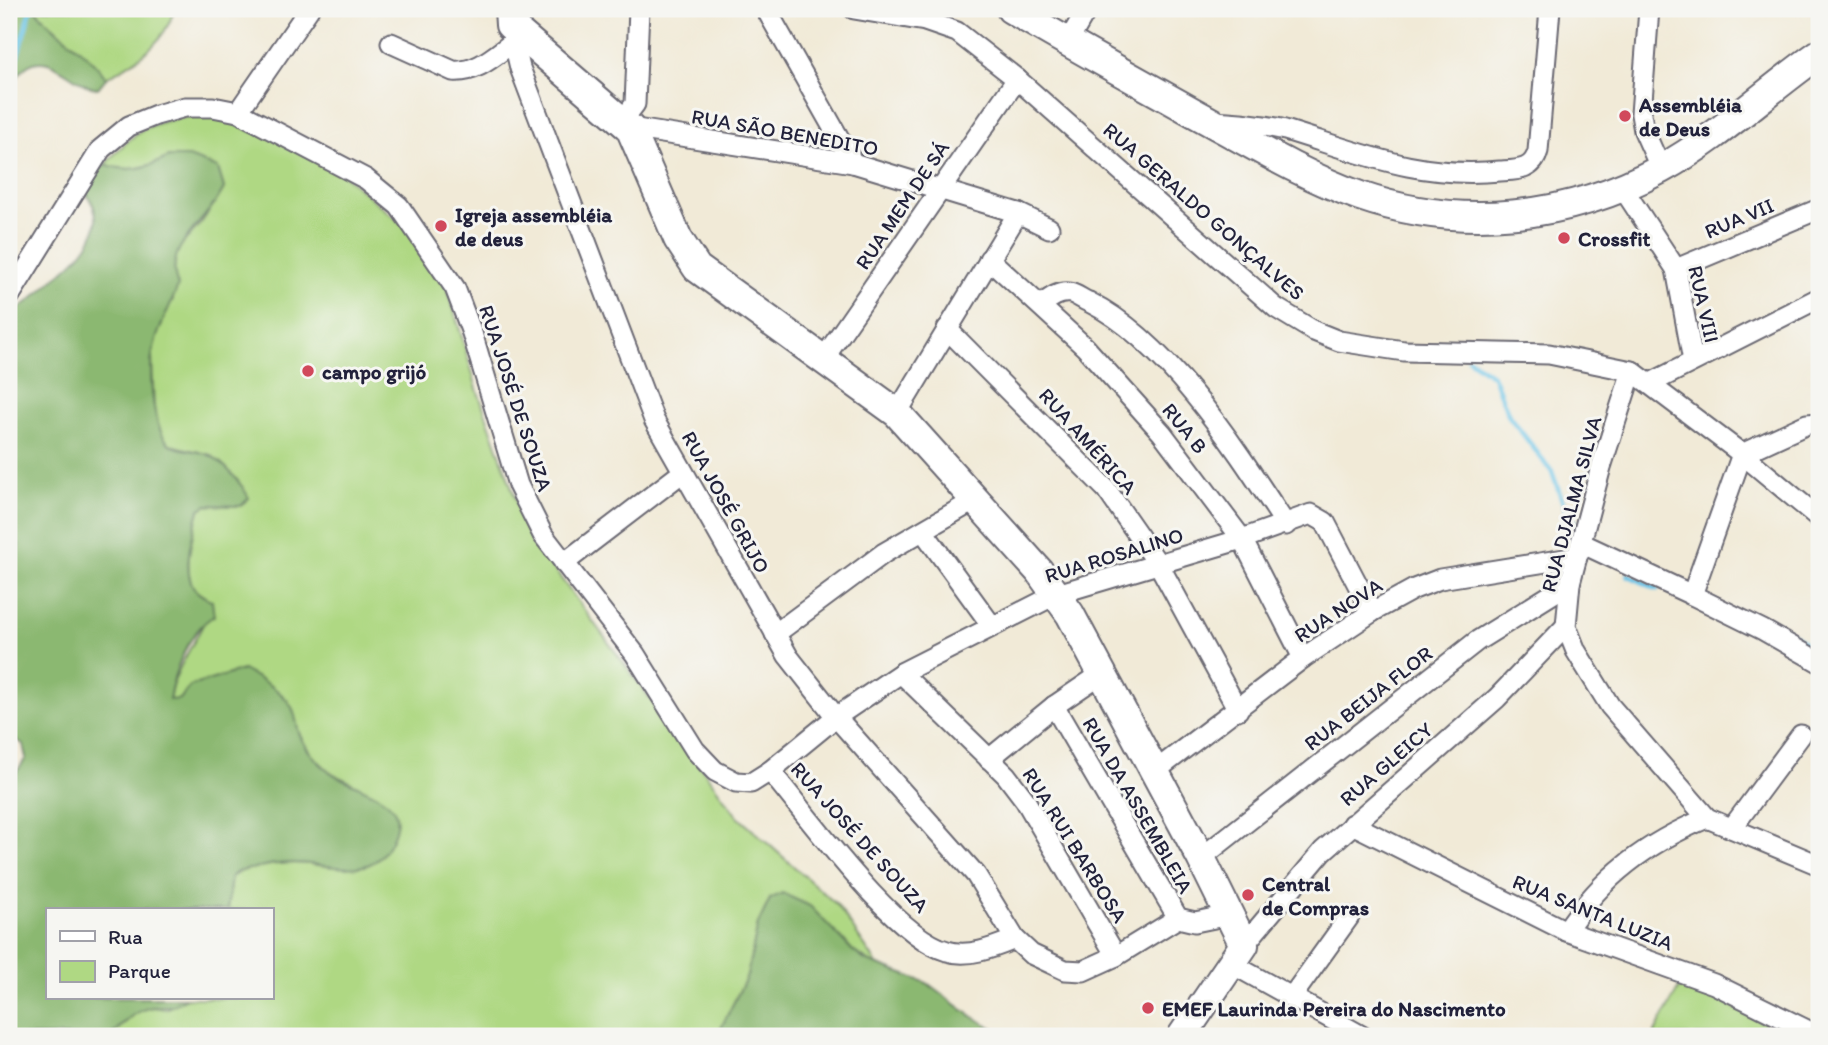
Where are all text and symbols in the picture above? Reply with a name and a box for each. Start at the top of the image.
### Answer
place label: Assembléia de Deus [1638,92,1743,141]
street label: RUA SÃO BENEDITO [690,103,880,161]
marker: Assembléia de Deus [1617,108,1633,124]
street label: RUA GERALDO GONÇALVES [1098,117,1310,305]
street label: RUA MEM DE SÁ [850,135,955,274]
street label: RUA VII [1701,192,1777,244]
place label: Igreja assembléia de deus [455,202,613,251]
marker: Igreja assembléia de deus [433,218,449,234]
place label: Crossfit [1578,226,1651,251]
marker: Crossfit [1556,230,1572,246]
street label: RUA VIII [1683,263,1725,345]
street label: RUA JOSÉ DE SOUZA [474,302,558,495]
place label: campo grijó [322,359,426,385]
marker: campo grijó [300,363,316,379]
street label: RUA AMÉRICA [1034,383,1143,500]
street label: RUA B [1157,398,1213,458]
street label: RUA DJALMA SILVA [1535,413,1607,595]
street label: RUA JOSÉ GRIJO [677,427,775,577]
street label: RUA ROSALINO [1042,522,1186,588]
street label: RUA NOVA [1289,572,1387,648]
street label: RUA BEIJA FLOR [1299,640,1437,756]
street label: RUA DA ASSEMBLEIA [1077,712,1199,898]
street label: RUA GLEICY [1334,717,1438,811]
street label: RUA JOSÉ DE SOUZA [786,756,935,918]
street label: RUA RUI BARBOSA [1017,763,1133,928]
street label: RUA SANTA LUZIA [1509,868,1677,956]
place label: Central de Compras [1262,871,1369,921]
marker: Central de Compras [1240,887,1256,903]
legend [46,908,273,1000]
text: Rua [108,924,143,949]
text: Parque [108,958,171,983]
place label: EMEF Laurinda Pereira do Nascimento [1162,996,1506,1021]
marker: EMEF Laurinda Pereira do Nascimento [1140,1000,1156,1016]

